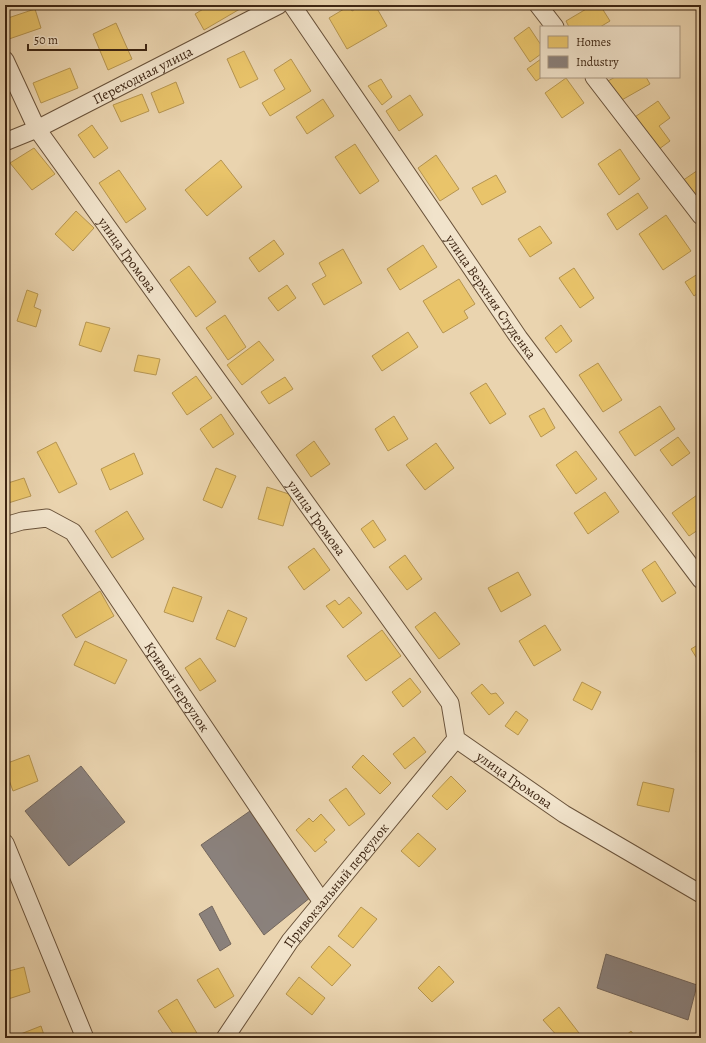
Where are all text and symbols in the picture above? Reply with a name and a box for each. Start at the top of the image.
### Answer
scale bar [28,26,146,52]
legend [540,26,680,78]
text: 50 m [34,32,58,48]
text: Homes [576,34,611,50]
street label: Переходная улица [89,41,196,109]
text: Industry [576,54,619,70]
street label: улица Громова [93,212,162,297]
street label: улица Верхняя Cтуденка [441,229,541,363]
street label: улица Громова [282,475,351,560]
street label: Кривой переулок [140,638,214,736]
street label: улица Громова [472,746,557,813]
street label: Привокзальный переулок [279,819,393,951]

